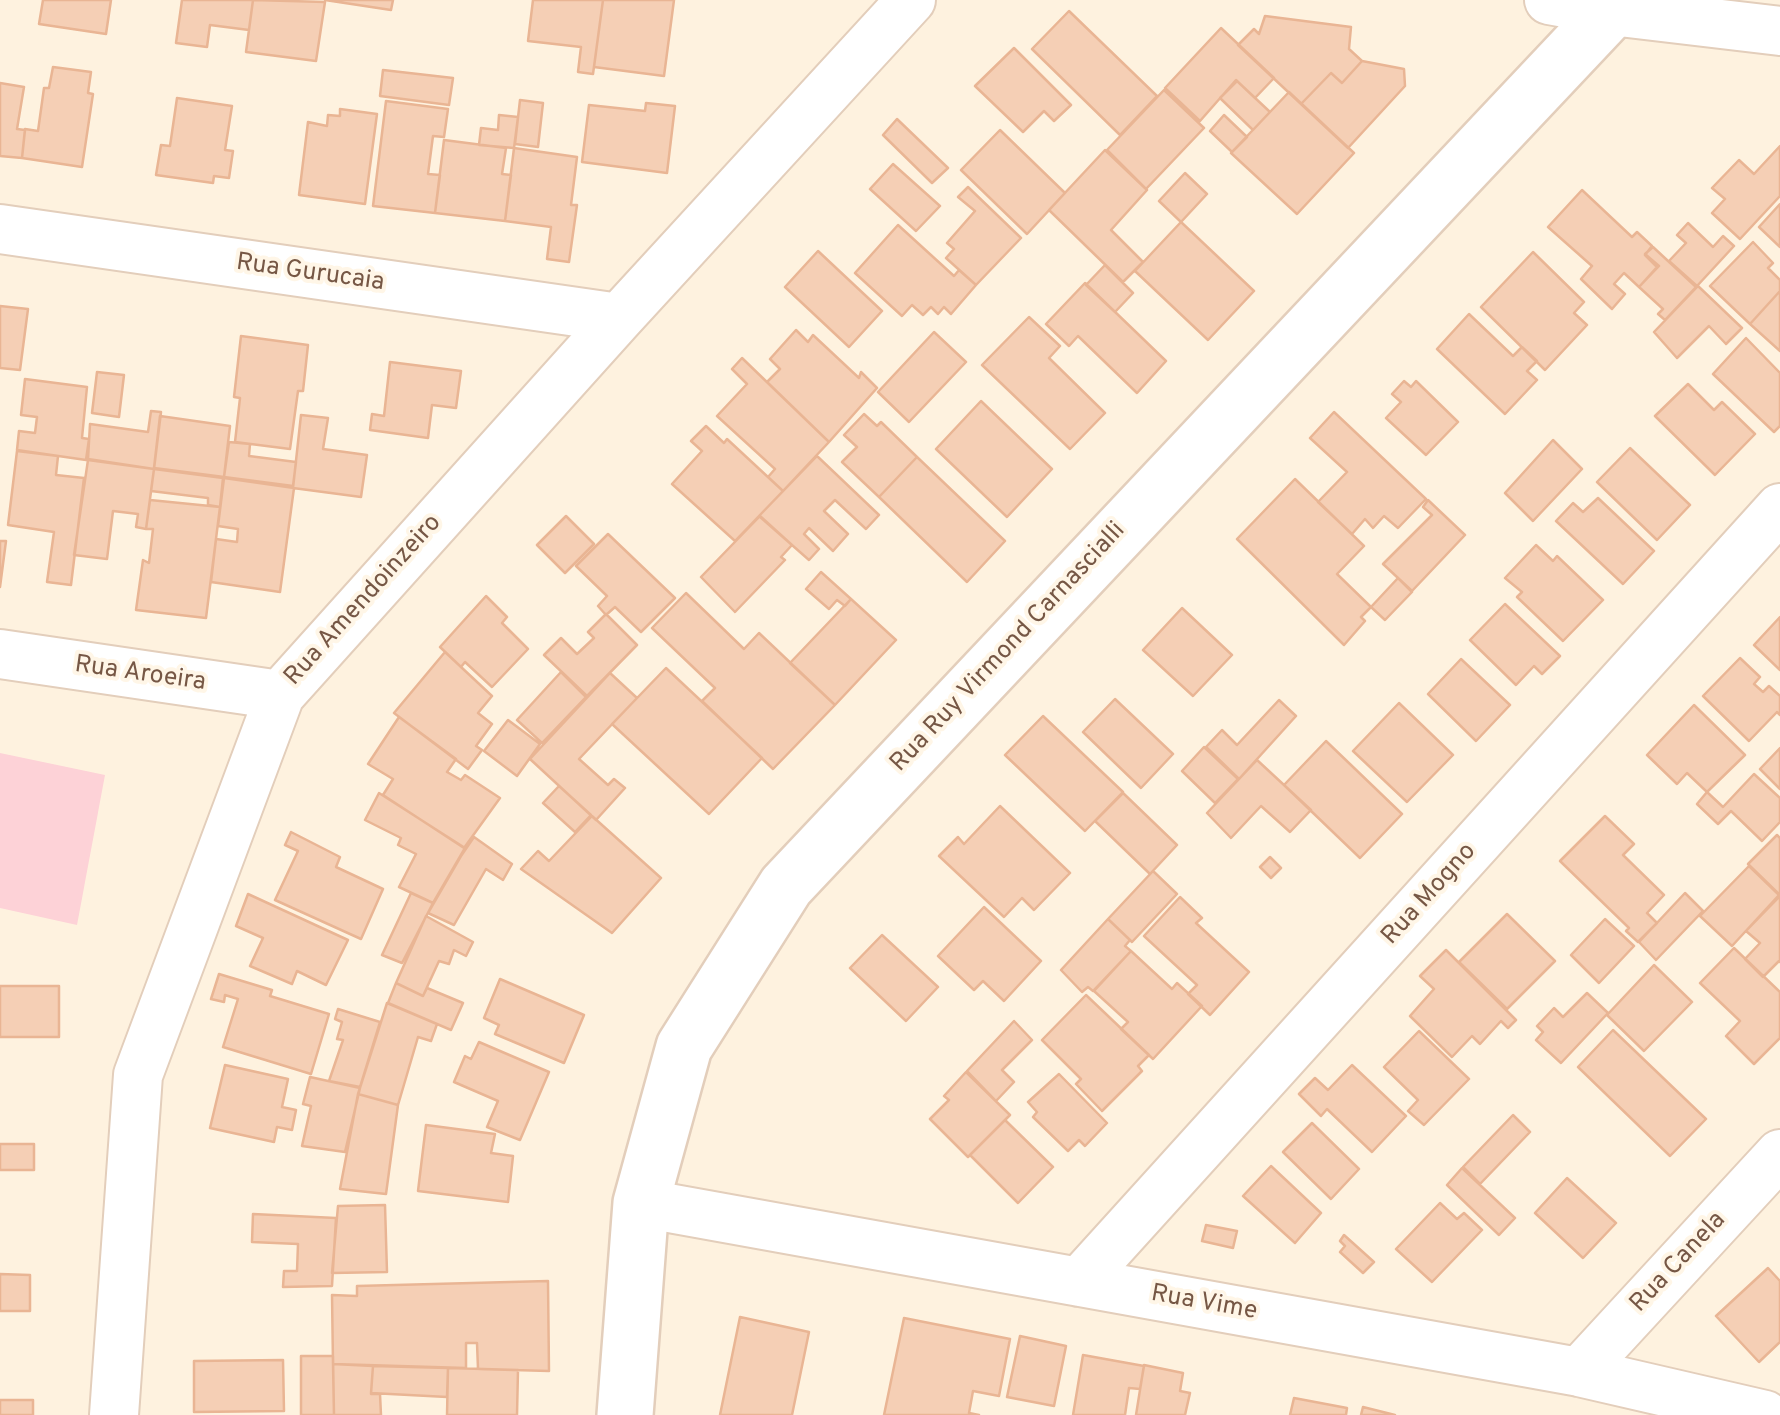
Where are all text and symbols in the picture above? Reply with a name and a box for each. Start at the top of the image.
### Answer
street label: Rua Gurucaia [234,249,386,299]
street label: Rua Amendoinzeiro [279,509,449,693]
street label: Rua Ruy Virmond Carnascialli [885,517,1133,779]
street label: Rua Aroeira [72,651,208,699]
street label: Rua Mogno [1376,838,1484,952]
street label: Rua Canela [1625,1206,1733,1320]
street label: Rua Vime [1149,1280,1259,1328]

